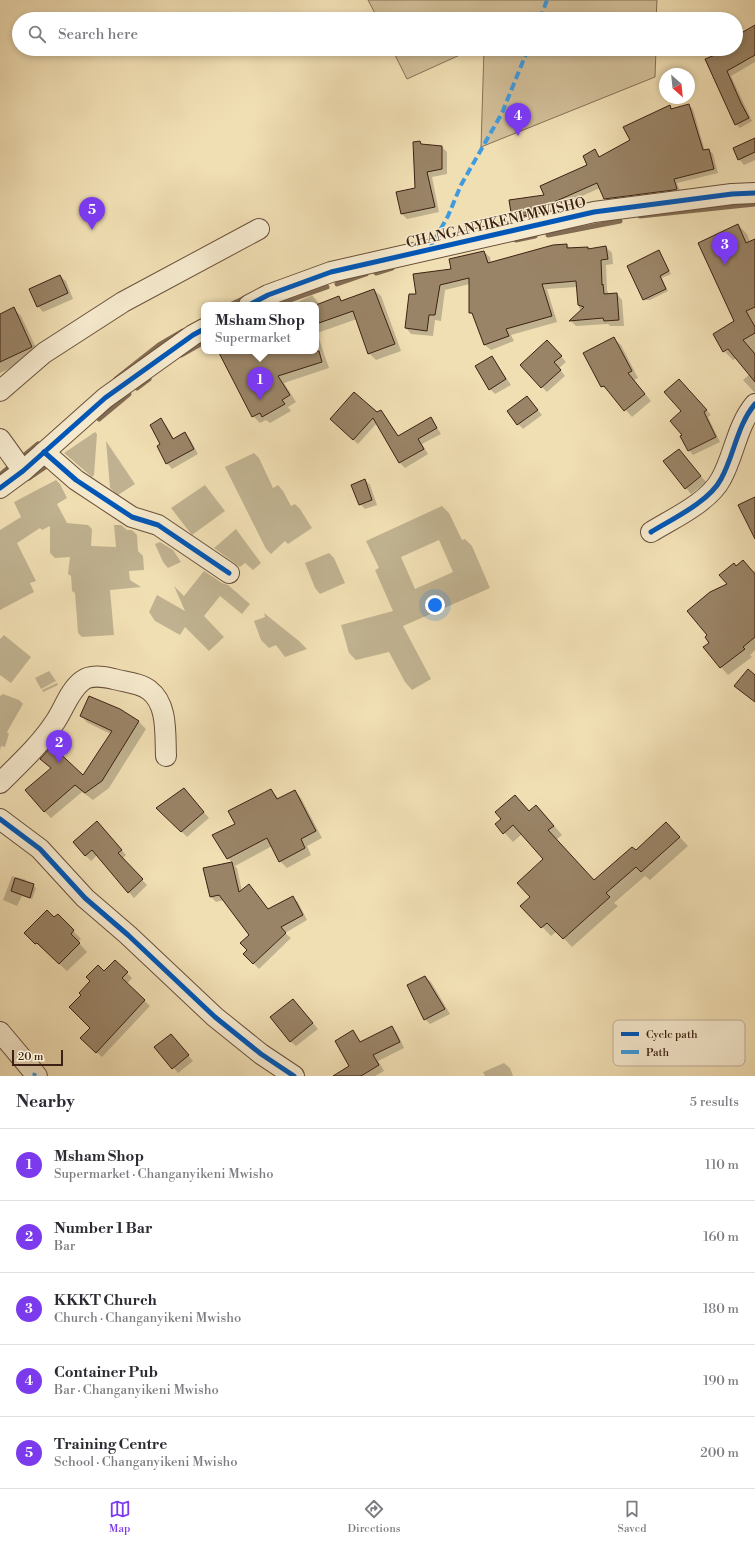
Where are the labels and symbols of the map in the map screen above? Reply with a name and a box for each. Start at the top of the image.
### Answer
north arrow [659,68,695,104]
pin: 4 [505,103,531,136]
street label: CHANGANYIKENI MWISHO [404,194,588,252]
pin: 5 [79,197,105,230]
pin: 3 [712,232,738,265]
pin: 1 [247,367,273,400]
your location [425,595,445,615]
pin: 2 [46,730,72,763]
legend [613,1020,745,1066]
text: Cycle path [646,1028,698,1042]
text: Path [646,1046,670,1060]
scale bar [12,1048,63,1067]

